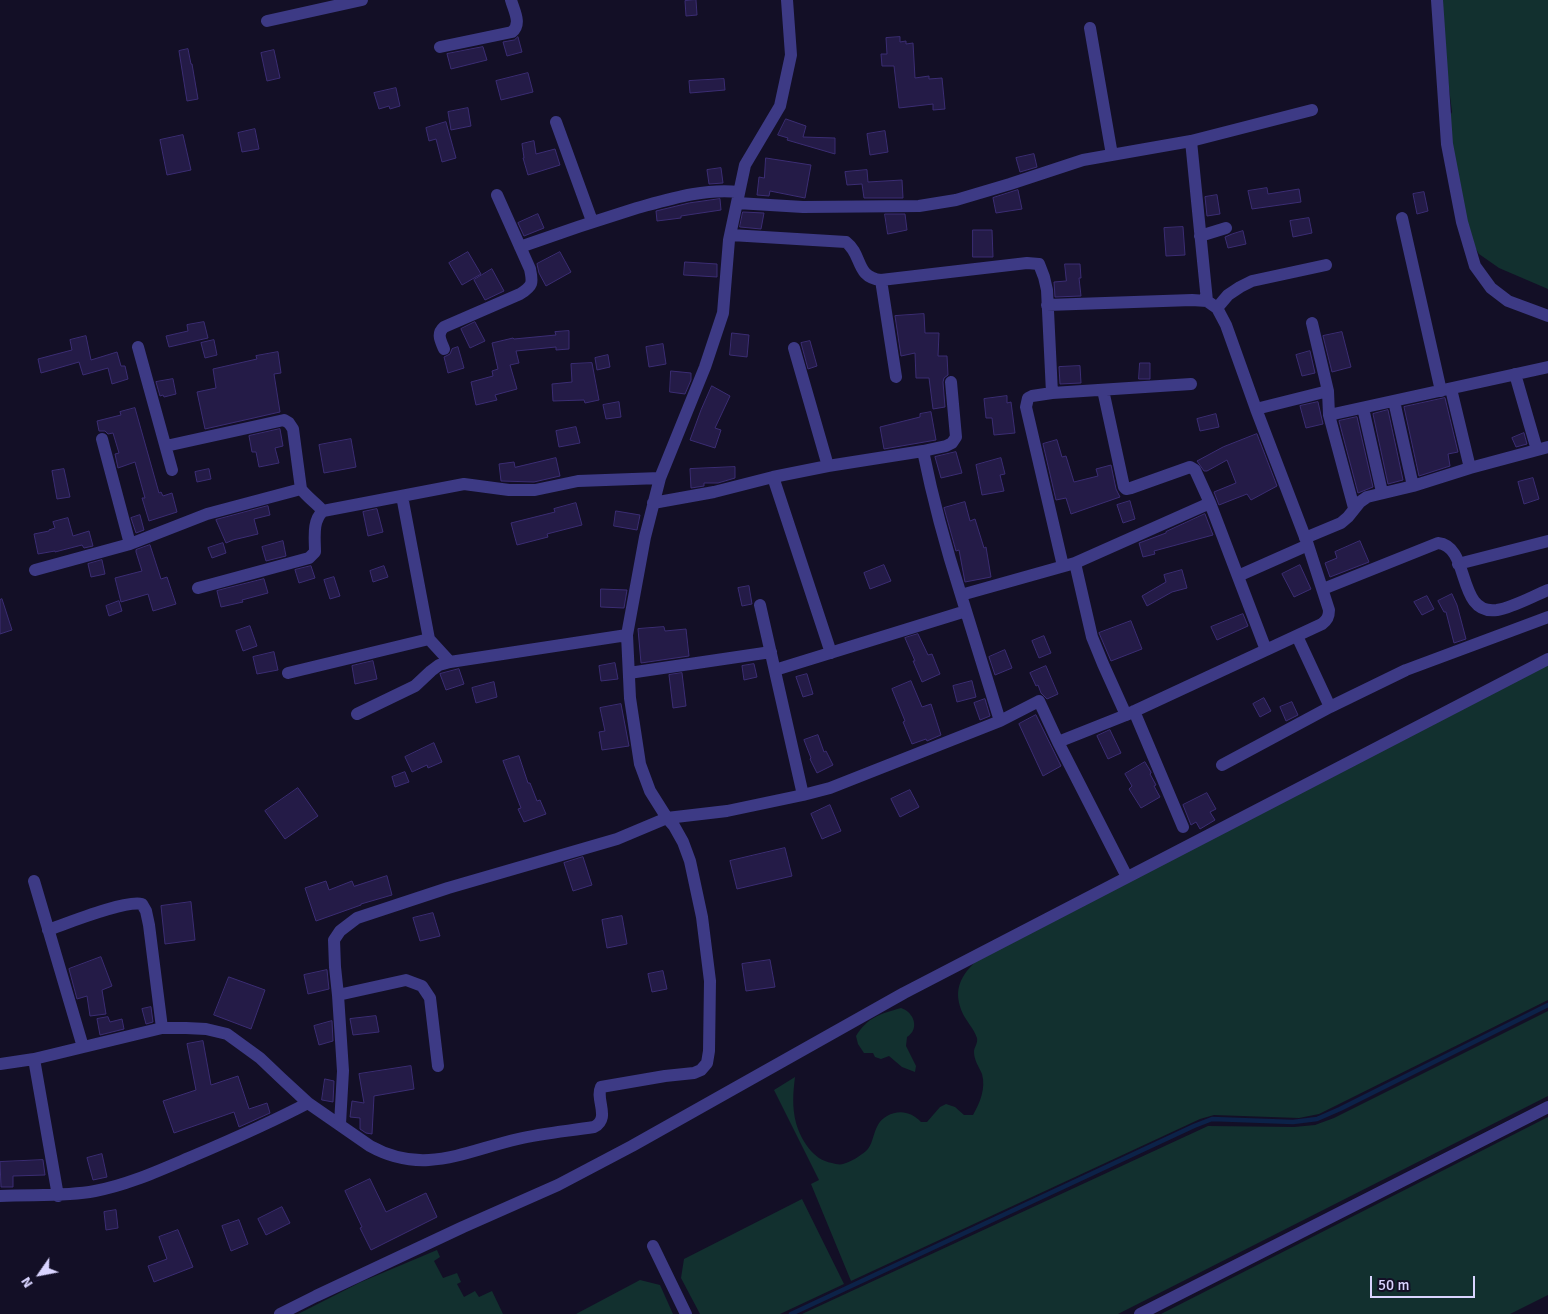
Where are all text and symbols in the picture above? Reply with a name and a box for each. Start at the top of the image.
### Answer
north arrow [15,1249,65,1299]
scale bar [1373,1266,1478,1298]
text: N [17,1274,37,1291]
text: 50 m [1378,1276,1409,1294]

